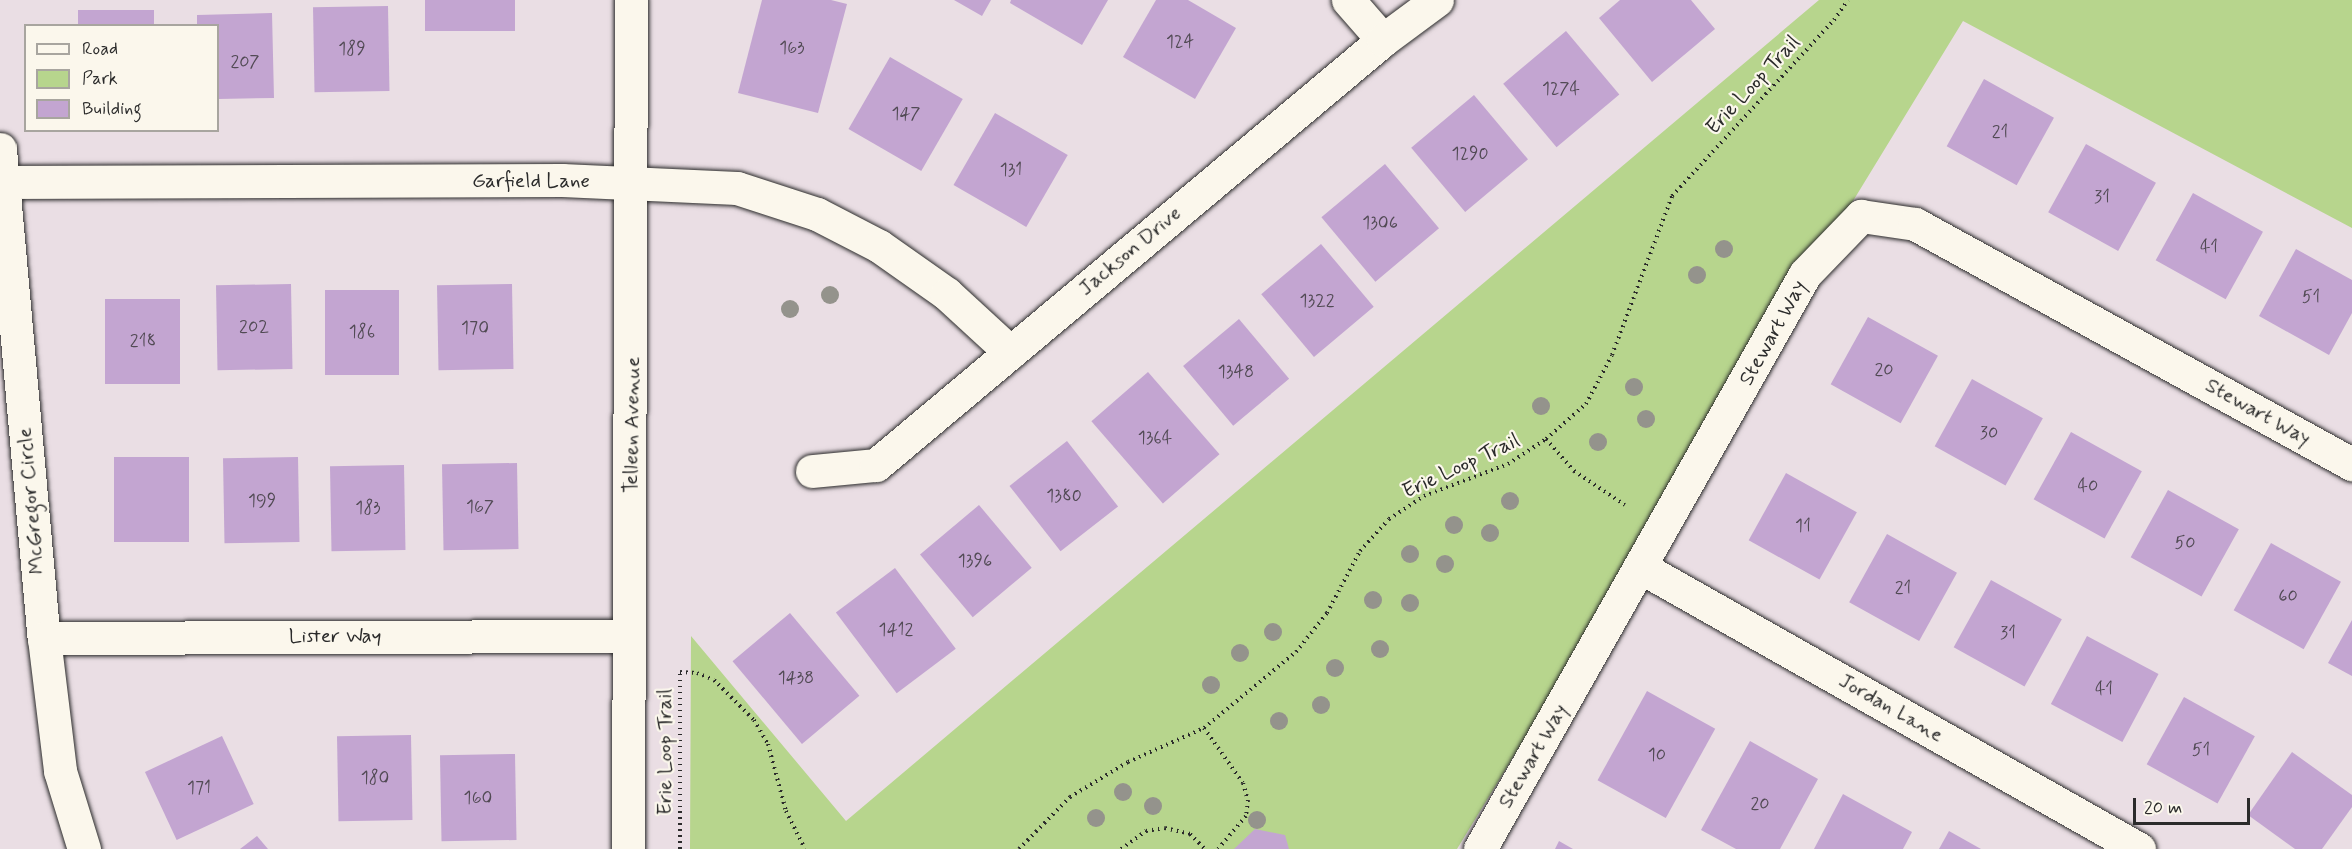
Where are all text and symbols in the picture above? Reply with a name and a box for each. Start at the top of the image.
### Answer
legend [24,24,219,132]
house number: 124 [1166,31,1194,53]
street label: Erie Loop Trail [1702,31,1804,139]
text: Road [82,37,118,61]
house number: 163 [779,37,805,59]
house number: 189 [338,38,366,60]
house number: 207 [230,51,260,73]
text: Park [82,67,118,91]
house number: 1274 [1542,78,1580,100]
text: Building [82,97,142,121]
house number: 147 [891,103,921,125]
house number: 21 [1992,121,2008,143]
house number: 1290 [1451,143,1489,165]
house number: 131 [1000,159,1022,181]
street label: Garfield Lane [471,168,591,194]
house number: 31 [2094,186,2110,208]
street label: Jackson Drive [1074,201,1186,301]
house number: 1306 [1362,212,1398,234]
house number: 41 [2200,236,2218,258]
street label: Stewart Way [1733,275,1813,391]
house number: 51 [2302,286,2320,308]
house number: 1322 [1299,290,1335,312]
house number: 202 [239,316,269,338]
house number: 170 [461,317,489,339]
house number: 186 [349,321,375,343]
house number: 218 [130,330,156,352]
house number: 20 [1874,359,1894,381]
street label: Telleen Avenue [618,360,646,490]
house number: 1348 [1218,361,1254,383]
street label: Stewart Way [2200,372,2316,452]
house number: 30 [1980,422,1998,444]
street label: McGregor Circle [12,427,50,575]
house number: 1364 [1138,427,1172,449]
street label: Erie Loop Trail [1400,428,1522,504]
house number: 40 [2078,475,2098,497]
house number: 1380 [1046,485,1082,507]
house number: 199 [248,490,276,512]
house number: 167 [466,496,494,518]
house number: 183 [355,497,381,519]
house number: 11 [1795,515,1811,537]
house number: 50 [2174,532,2196,554]
house number: 1396 [958,550,992,572]
house number: 21 [1895,577,1911,599]
house number: 60 [2278,585,2298,607]
house number: 1412 [879,619,913,641]
house number: 31 [2000,622,2016,644]
street label: Lister Way [286,623,384,649]
house number: 1438 [778,667,814,689]
street label: Jordan Lane [1837,669,1945,747]
house number: 41 [2095,678,2113,700]
street label: Erie Loop Trail [652,690,678,814]
street label: Stewart Way [1492,698,1574,814]
house number: 51 [2192,739,2210,761]
house number: 10 [1648,744,1666,766]
house number: 180 [361,767,389,789]
house number: 171 [187,777,211,799]
scale bar [2136,786,2253,824]
house number: 160 [464,787,492,809]
house number: 20 [1750,793,1770,815]
text: 20 m [2144,796,2182,820]

